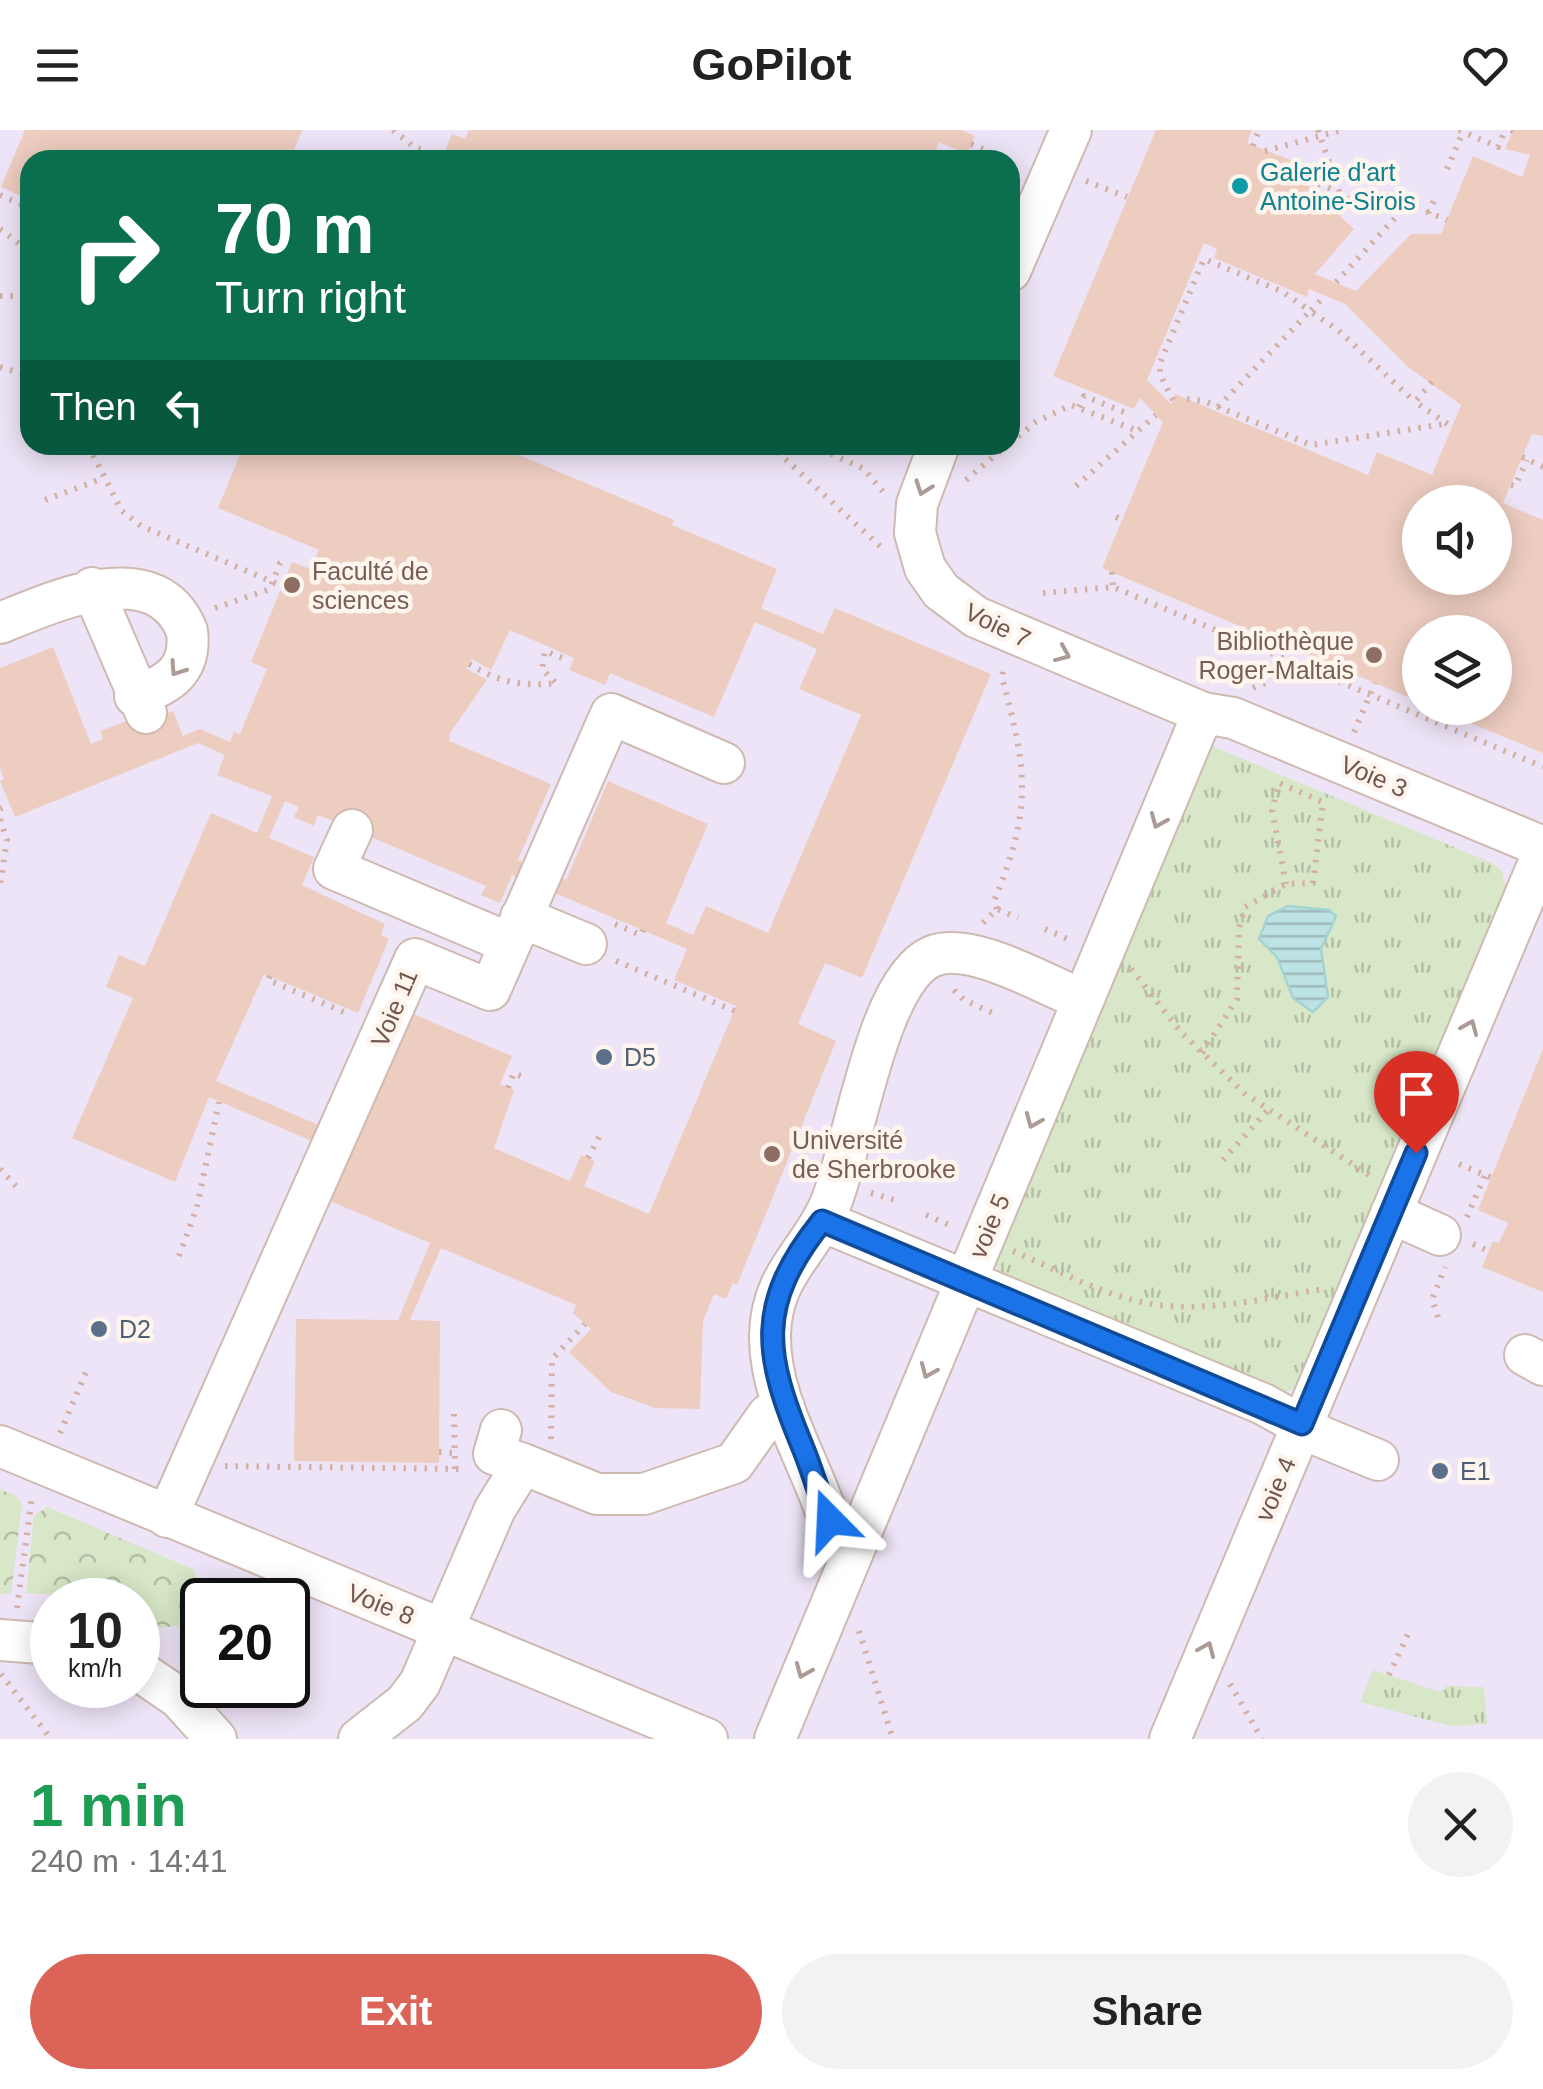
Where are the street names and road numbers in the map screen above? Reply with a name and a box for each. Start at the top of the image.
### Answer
street label: Voie 7 [961,597,1035,653]
street label: Voie 3 [1337,750,1411,802]
street label: Voie 11 [365,965,423,1051]
street label: voie 5 [963,1190,1015,1262]
street label: voie 4 [1249,1453,1301,1525]
street label: Voie 8 [344,1578,418,1630]

